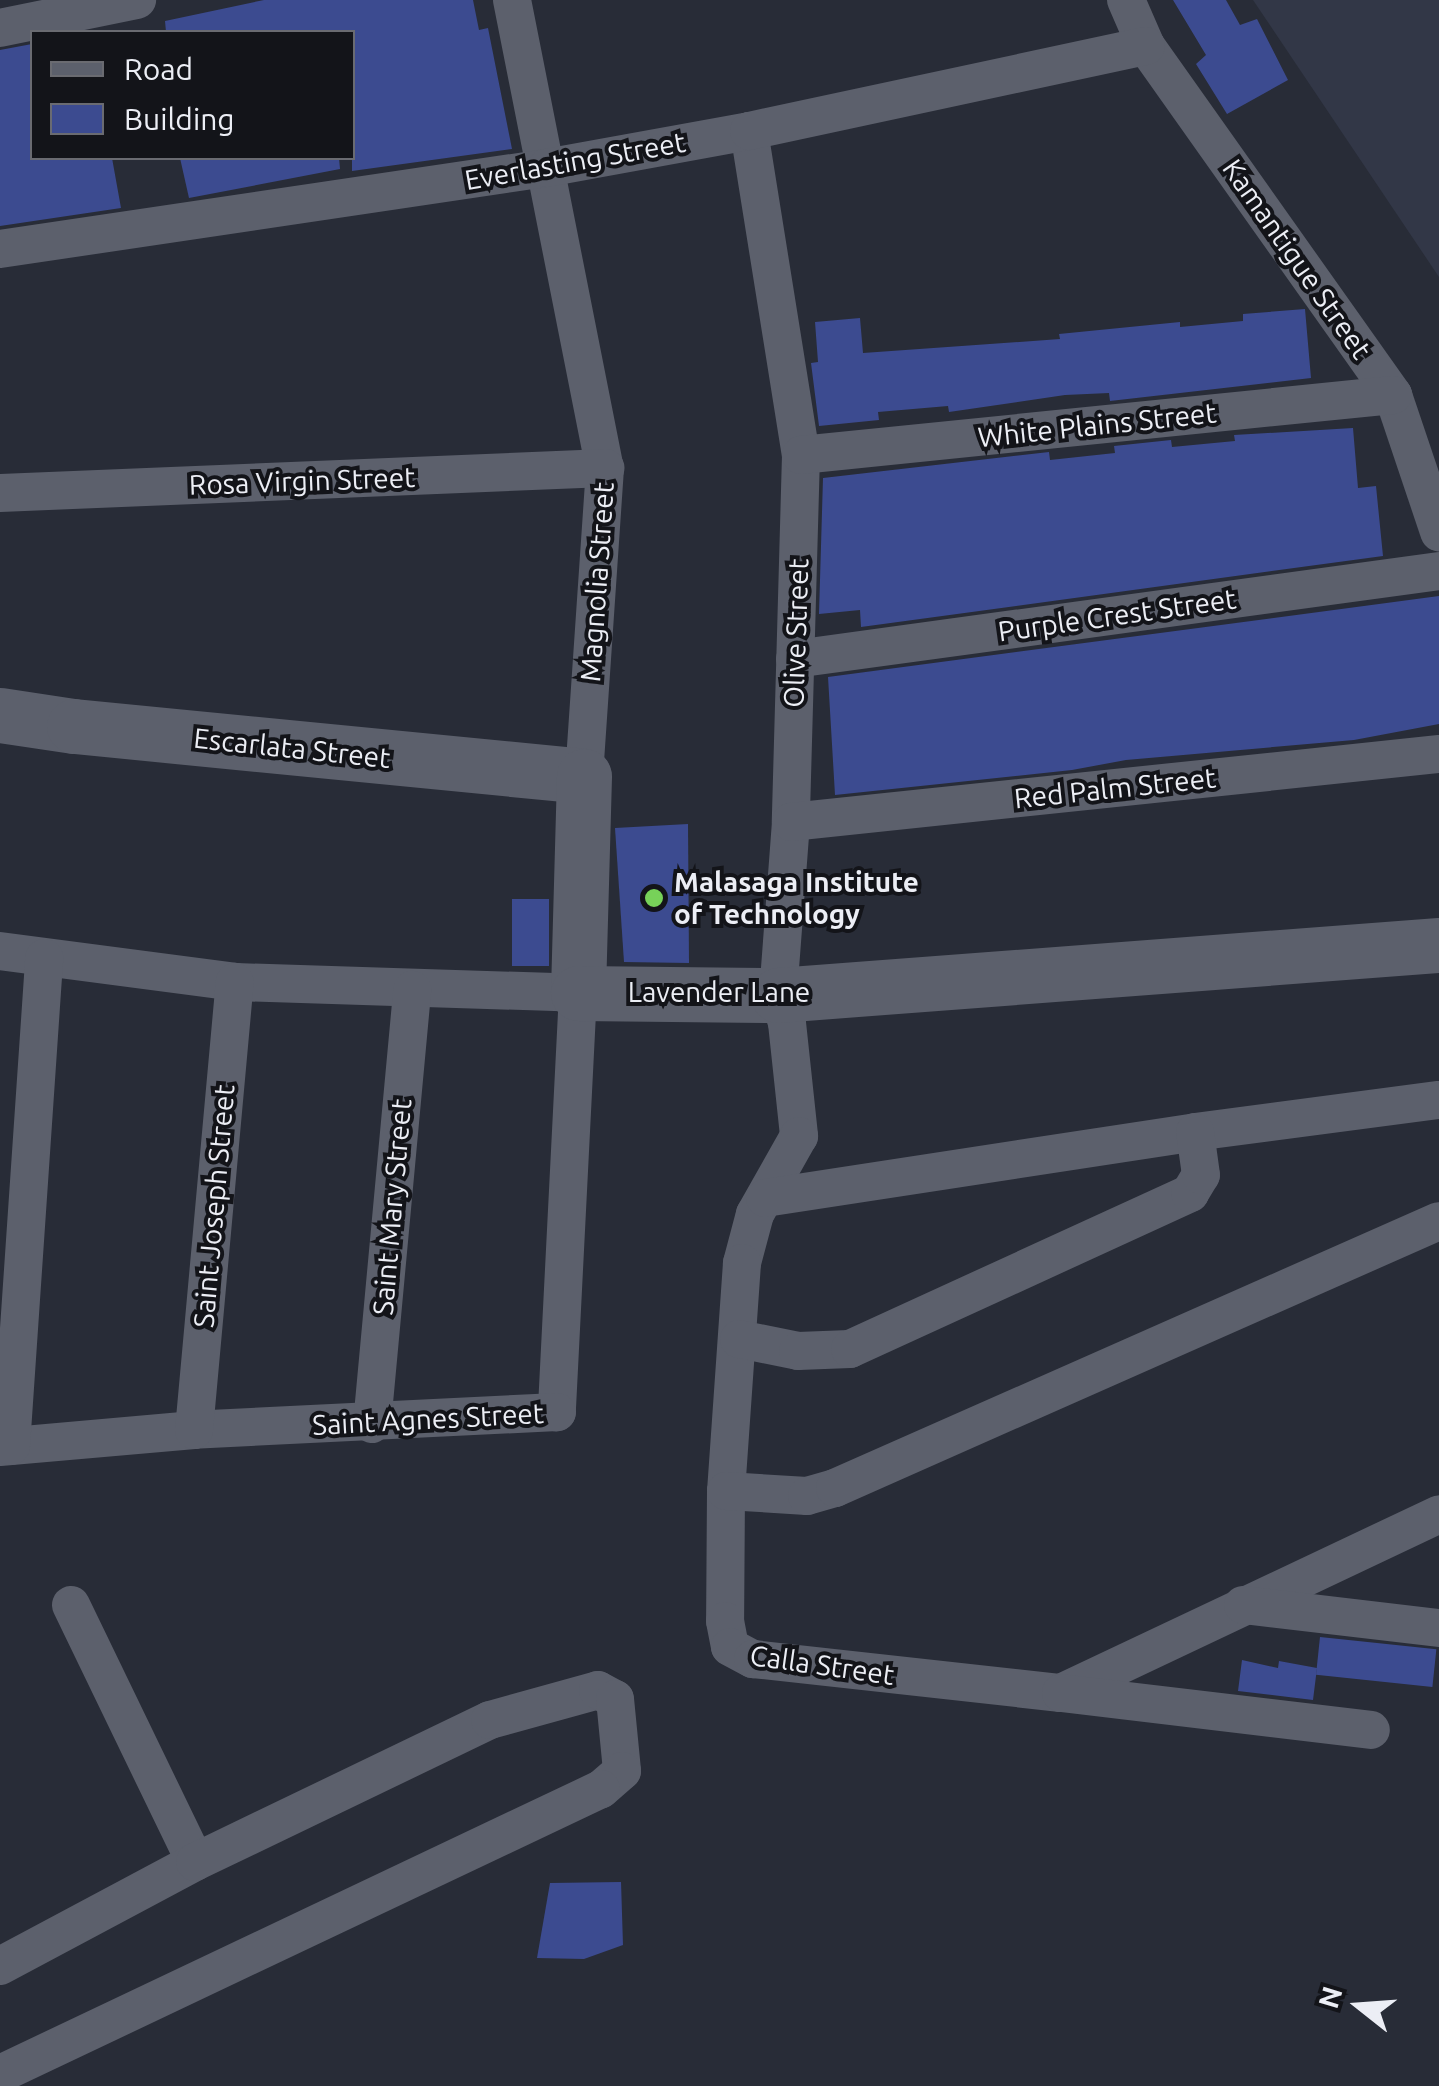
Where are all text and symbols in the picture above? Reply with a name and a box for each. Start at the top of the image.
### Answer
legend [30,30,355,160]
text: Road [124,52,193,86]
text: Building [124,102,235,136]
street label: Everlasting Street [462,125,688,197]
street label: Kamantigue Street [1216,153,1378,365]
street label: White Plains Street [976,396,1218,454]
street label: Rosa Virgin Street [188,460,416,502]
street label: Magnolia Street [573,481,621,683]
street label: Olive Street [777,558,815,708]
street label: Purple Crest Street [996,582,1238,648]
street label: Escarlata Street [192,721,392,775]
street label: Red Palm Street [1012,761,1218,815]
place label: Malasaga Institute of Technology [674,865,919,931]
marker: Malasaga Institute of Technology [643,887,665,909]
street label: Lavender Lane [628,975,810,1009]
street label: Saint Joseph Street [187,1083,241,1329]
street label: Saint Mary Street [366,1097,418,1317]
street label: Saint Agnes Street [311,1396,545,1442]
street label: Calla Street [748,1638,896,1692]
north arrow [1309,1956,1409,2056]
text: N [1312,1983,1348,2012]

